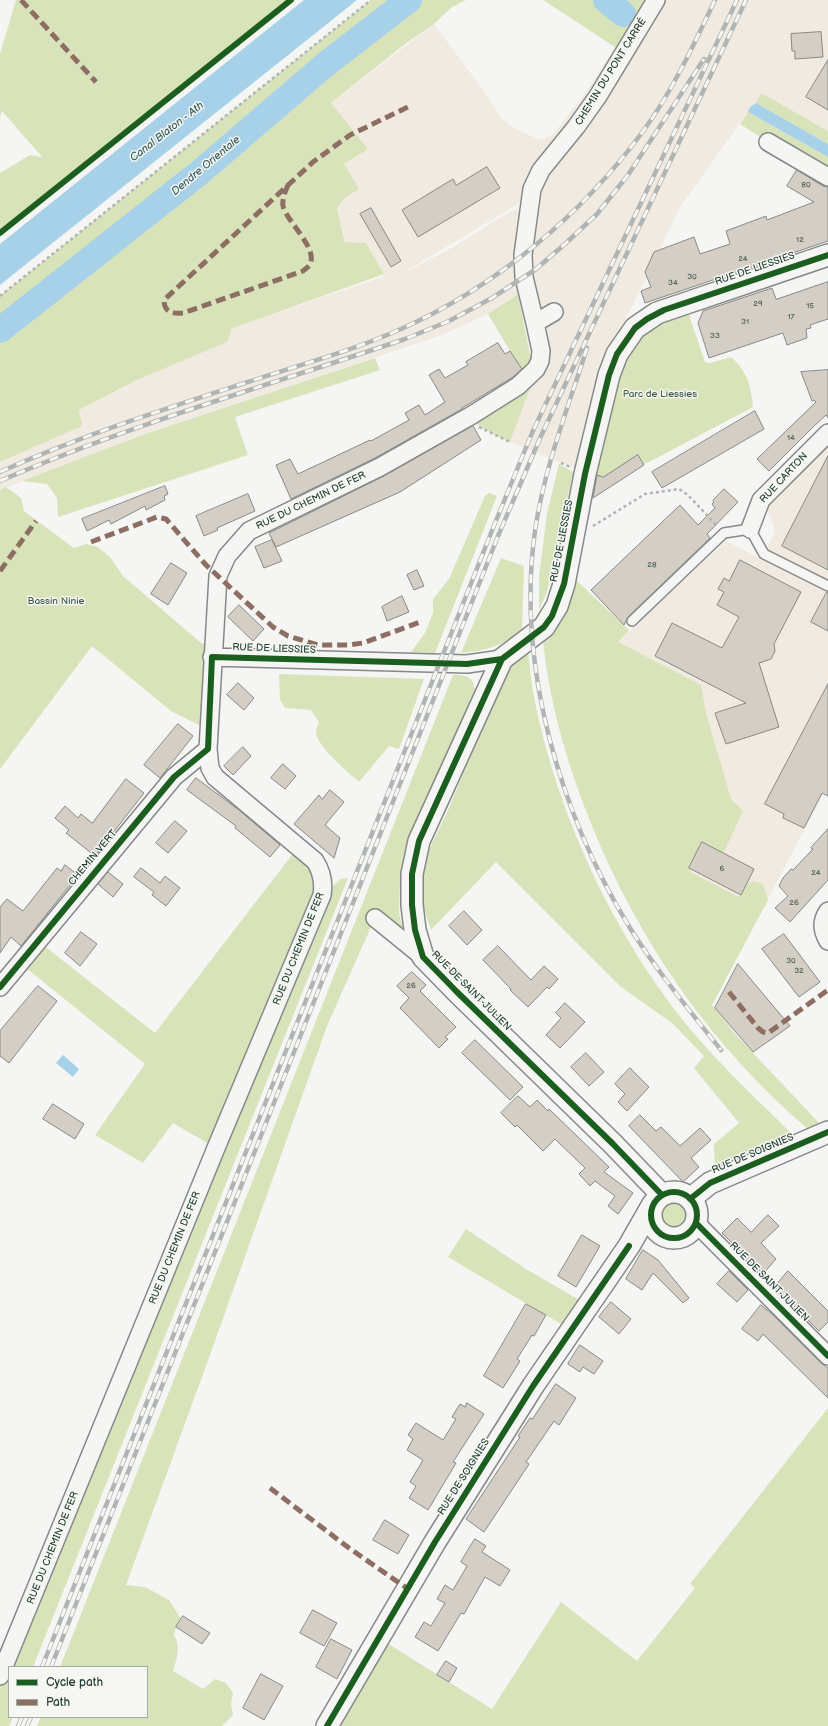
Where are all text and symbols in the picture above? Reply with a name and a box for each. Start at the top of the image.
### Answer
street label: CHEMIN DU PONT CARRÉ [573,16,649,128]
water label: Canal Blaton - Ath [127,99,207,165]
water label: Dendre Orientale [169,133,243,199]
house number: 80 [801,180,811,190]
house number: 12 [796,235,804,245]
street label: RUE DE LIESSIES [714,250,796,288]
house number: 24 [738,254,748,264]
house number: 30 [687,272,697,282]
house number: 34 [668,278,678,288]
house number: 29 [753,299,763,309]
house number: 15 [806,301,814,311]
house number: 17 [787,312,795,322]
house number: 31 [741,317,749,327]
house number: 33 [710,331,720,341]
park label: Parc de Liessies [623,388,697,400]
house number: 14 [787,433,795,443]
street label: RUE CARTON [758,450,810,506]
street label: RUE DU CHEMIN DE FER [254,469,368,533]
street label: RUE DE LIESSIES [548,499,576,583]
house number: 28 [647,560,657,570]
park label: Bassin Ninie [28,595,84,607]
street label: RUE DE LIESSIES [232,642,316,656]
street label: CHEMIN VERT [66,828,120,888]
house number: 6 [720,864,724,874]
house number: 24 [811,868,821,878]
street label: RUE DU CHEMIN DE FER [271,891,327,1007]
house number: 26 [789,898,799,908]
street label: RUE DE SAINT-JULIEN [429,949,513,1033]
house number: 30 [786,956,796,966]
house number: 32 [794,966,804,976]
house number: 26 [406,981,416,991]
street label: RUE DE SOIGNIES [710,1131,796,1177]
street label: RUE DU CHEMIN DE FER [147,1190,203,1306]
street label: RUE DE SAINT-JULIEN [727,1240,811,1324]
street label: RUE DE SOIGNIES [436,1437,492,1517]
street label: RUE DU CHEMIN DE FER [25,1490,81,1606]
legend [8,1666,148,1718]
text: Cycle path [46,1675,103,1690]
text: Path [46,1695,70,1710]

